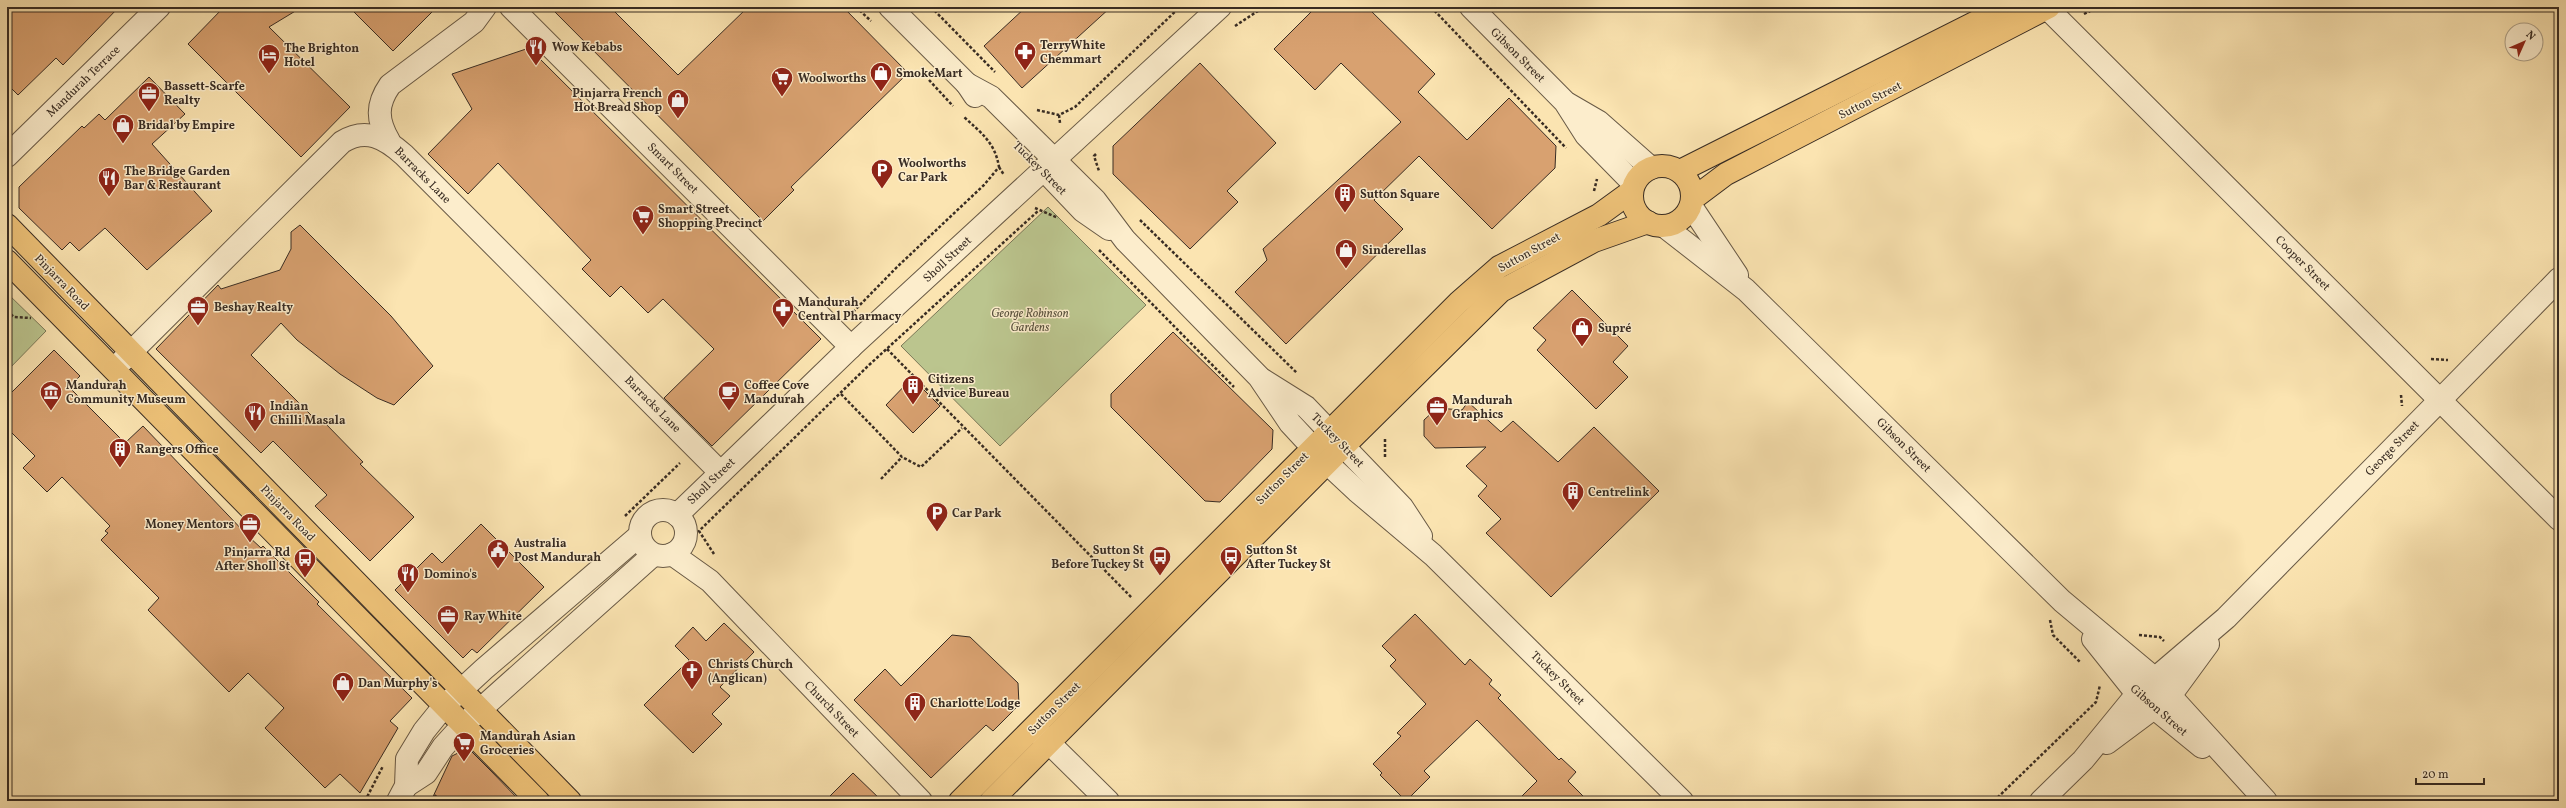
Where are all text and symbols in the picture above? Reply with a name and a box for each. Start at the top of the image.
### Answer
north arrow [2504,22,2544,62]
street label: Gibson Street [1486,25,1548,87]
text: N [2522,28,2538,44]
restaurant icon: Wow Kebabs [523,34,549,67]
place label: TerryWhite Chemmart [1040,38,1105,68]
pharmacy icon: TerryWhite Chemmart [1012,39,1038,72]
place label: Wow Kebabs [552,40,623,56]
place label: The Brighton Hotel [284,41,359,71]
street label: Mandurah Terrace [43,42,124,121]
hotel icon: The Brighton Hotel [256,42,282,75]
shop icon: SmokeMart [868,60,894,93]
supermarket icon: Woolworths [769,65,795,98]
place label: SmokeMart [896,66,963,82]
place label: Woolworths [798,71,867,87]
street label: Sutton Street [1836,78,1905,124]
place label: Bassett-Scarfe Realty [164,79,245,109]
office icon: Bassett-Scarfe Realty [136,80,162,113]
place label: Pinjarra French Hot Bread Shop [572,86,662,116]
shop icon: Pinjarra French Hot Bread Shop [665,87,691,120]
shop icon: Bridal by Empire [110,112,136,145]
place label: Bridal by Empire [138,118,235,134]
street label: Tuckey Street [1009,138,1070,199]
street label: Smart Street [643,140,701,198]
street label: Barracks Lane [390,144,454,208]
place label: Woolworths Car Park [898,156,967,186]
parking icon: Woolworths Car Park [869,157,895,190]
place label: The Bridge Garden Bar & Restaurant [124,164,230,194]
restaurant icon: The Bridge Garden Bar & Restaurant [96,165,122,198]
building icon: Sutton Square [1332,181,1358,214]
place label: Sutton Square [1360,187,1440,203]
place label: Smart Street Shopping Precinct [658,202,763,232]
supermarket icon: Smart Street Shopping Precinct [630,203,656,236]
street label: Sutton Street [1495,229,1564,277]
street label: Sholl Street [920,233,975,286]
street label: Cooper Street [2271,233,2333,295]
shop icon: Sinderellas [1333,237,1359,270]
place label: Sinderellas [1362,243,1427,259]
street label: Pinjarra Road [30,251,92,315]
office icon: Beshay Realty [185,294,211,327]
place label: Mandurah Central Pharmacy [798,295,901,325]
pharmacy icon: Mandurah Central Pharmacy [770,296,796,329]
place label: Beshay Realty [214,300,293,316]
park label: George Robinson Gardens [991,306,1069,336]
shop icon: Supré [1569,315,1595,348]
place label: Supré [1598,321,1631,337]
place label: Citizens Advice Bureau [928,372,1010,402]
street label: Barracks Lane [620,373,684,437]
building icon: Citizens Advice Bureau [900,373,926,406]
place label: Mandurah Community Museum [66,378,186,408]
place label: Coffee Cove Mandurah [744,378,809,408]
museum icon: Mandurah Community Museum [38,379,64,412]
cafe icon: Coffee Cove Mandurah [716,379,742,412]
place label: Mandurah Graphics [1452,393,1513,423]
office icon: Mandurah Graphics [1424,394,1450,427]
place label: Indian Chilli Masala [270,399,346,429]
restaurant icon: Indian Chilli Masala [242,400,268,433]
street label: Tuckey Street [1307,410,1367,471]
street label: Gibson Street [1872,415,1934,477]
street label: George Street [2362,417,2423,480]
building icon: Rangers Office [107,436,133,469]
place label: Rangers Office [136,442,219,458]
street label: Sutton Street [1253,449,1313,509]
street label: Sholl Street [684,455,739,509]
building icon: Centrelink [1560,479,1586,512]
street label: Pinjarra Road [256,482,318,546]
place label: Centrelink [1588,485,1650,501]
parking icon: Car Park [924,500,950,533]
place label: Car Park [952,506,1002,522]
office icon: Money Mentors [237,511,263,544]
place label: Money Mentors [145,517,234,533]
place label: Australia Post Mandurah [514,536,601,566]
public building icon: Australia Post Mandurah [485,537,511,570]
place label: Sutton St Before Tuckey St [1051,543,1144,573]
place label: Sutton St After Tuckey St [1246,543,1331,573]
bus stop icon: Sutton St Before Tuckey St [1147,544,1173,577]
bus stop icon: Sutton St After Tuckey St [1218,544,1244,577]
place label: Pinjarra Rd After Sholl St [215,545,291,575]
bus stop icon: Pinjarra Rd After Sholl St [292,546,318,579]
restaurant icon: Domino's [395,561,421,594]
place label: Domino's [424,567,478,583]
office icon: Ray White [435,603,461,636]
place label: Ray White [464,609,522,625]
street label: Tuckey Street [1527,648,1588,709]
place label: Christs Church (Anglican) [708,657,793,687]
church icon: Christs Church (Anglican) [679,658,705,691]
shop icon: Dan Murphy's [330,670,356,703]
place label: Dan Murphy's [358,676,438,692]
street label: Church Street [800,678,862,741]
street label: Sutton Street [1025,679,1085,739]
street label: Gibson Street [2126,681,2191,740]
building icon: Charlotte Lodge [902,690,928,723]
place label: Charlotte Lodge [930,696,1020,712]
place label: Mandurah Asian Groceries [480,729,576,759]
supermarket icon: Mandurah Asian Groceries [451,730,477,763]
scale bar [2416,760,2484,786]
text: 20 m [2422,767,2449,783]

